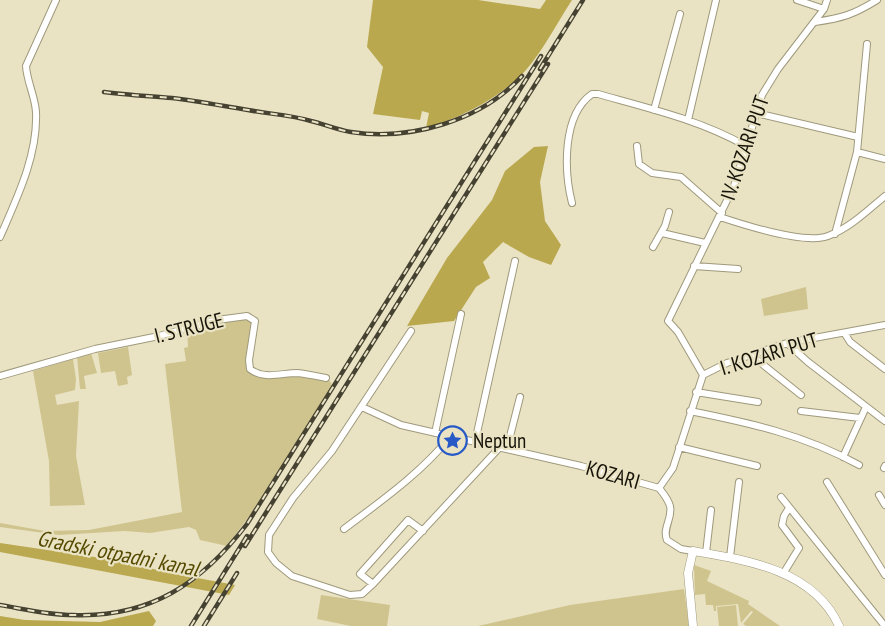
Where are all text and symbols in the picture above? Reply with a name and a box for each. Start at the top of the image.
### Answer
street label: IV. KOZARI PUT [714,91,775,204]
street label: I. STRUGE [151,306,226,349]
street label: I. KOZARI PUT [717,326,822,381]
place icon: Neptun [436,425,468,457]
place label: Neptun [473,427,526,454]
street label: KOZARI [583,454,643,495]
water label: Gradski otpadni kanal [35,524,203,583]

